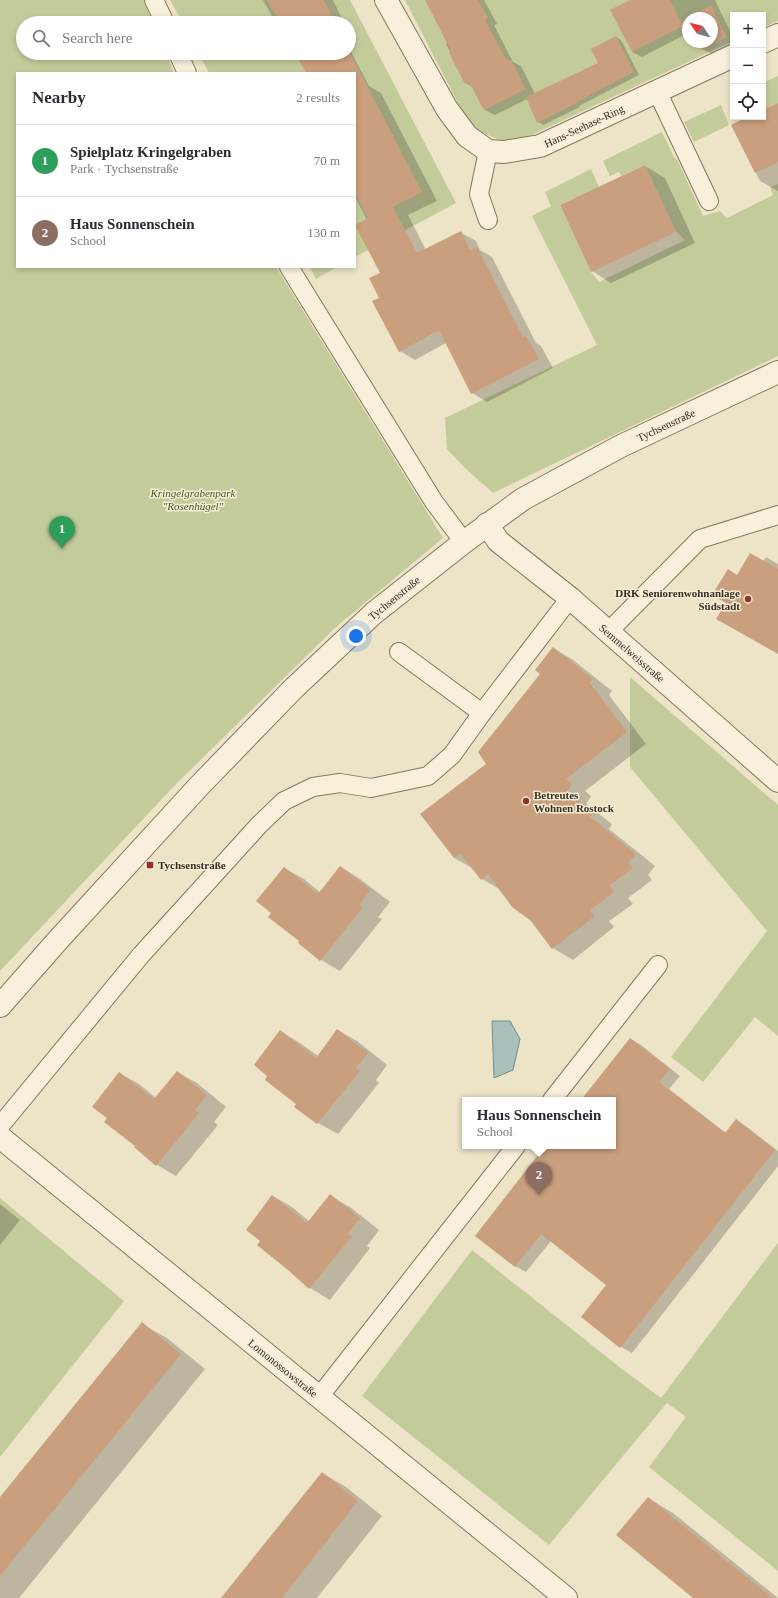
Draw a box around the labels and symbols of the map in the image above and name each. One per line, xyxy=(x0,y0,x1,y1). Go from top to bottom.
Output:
north arrow xyxy=(682,12,718,48)
street label: Hans-Seehase-Ring xyxy=(542,102,626,150)
street label: Tychsenstraße xyxy=(635,406,697,444)
park label: Kringelgrabenpark "Rosenhügel" xyxy=(150,487,237,512)
pin: 1 xyxy=(49,516,75,549)
street label: Tychsenstraße xyxy=(366,574,422,622)
place label: DRK Seniorenwohnanlage Südstadt xyxy=(615,587,740,612)
marker: DRK Seniorenwohnanlage Südstadt xyxy=(743,594,753,604)
street label: Semmelweisstraße xyxy=(597,621,667,685)
your location xyxy=(346,626,366,646)
place label: Betreutes Wohnen Rostock xyxy=(534,789,615,814)
marker: Betreutes Wohnen Rostock xyxy=(521,796,531,806)
place label: Tychsenstraße xyxy=(158,859,226,871)
marker: Tychsenstraße xyxy=(145,860,155,870)
pin: 2 xyxy=(526,1162,552,1195)
street label: Lomonossowstraße xyxy=(246,1336,320,1400)

